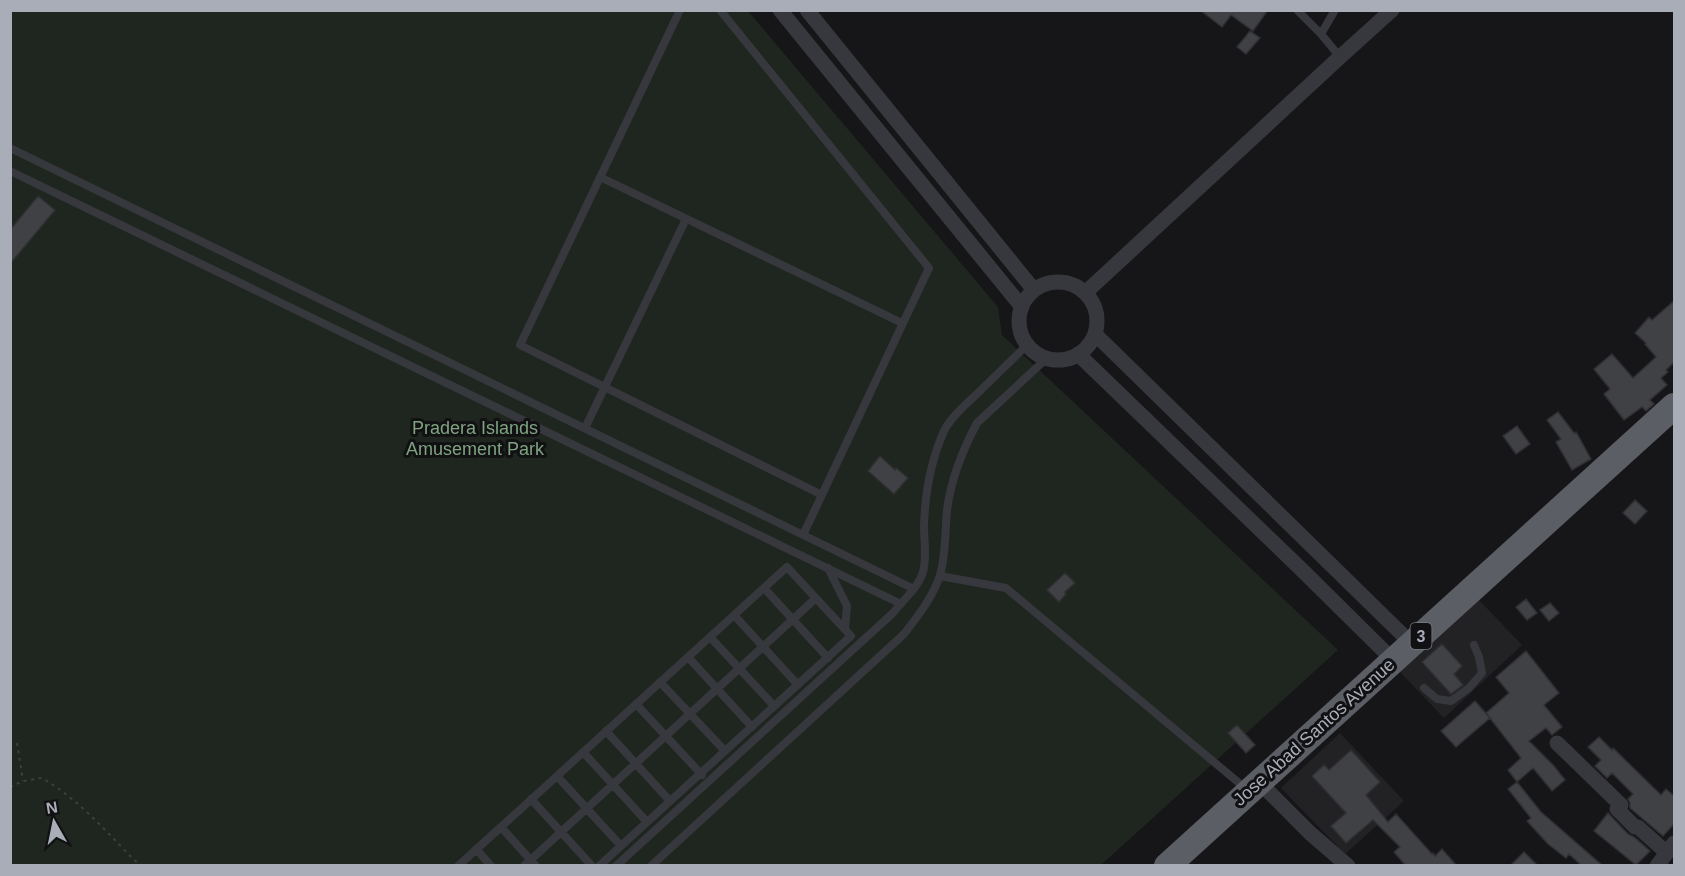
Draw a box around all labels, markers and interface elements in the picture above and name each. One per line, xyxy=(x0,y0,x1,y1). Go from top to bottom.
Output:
park label: Pradera Islands Amusement Park xyxy=(406,418,545,459)
road number: 3 xyxy=(1410,623,1432,649)
street label: Jose Abad Santos Avenue xyxy=(1229,654,1399,810)
north arrow xyxy=(24,792,84,852)
text: N xyxy=(45,798,59,817)

